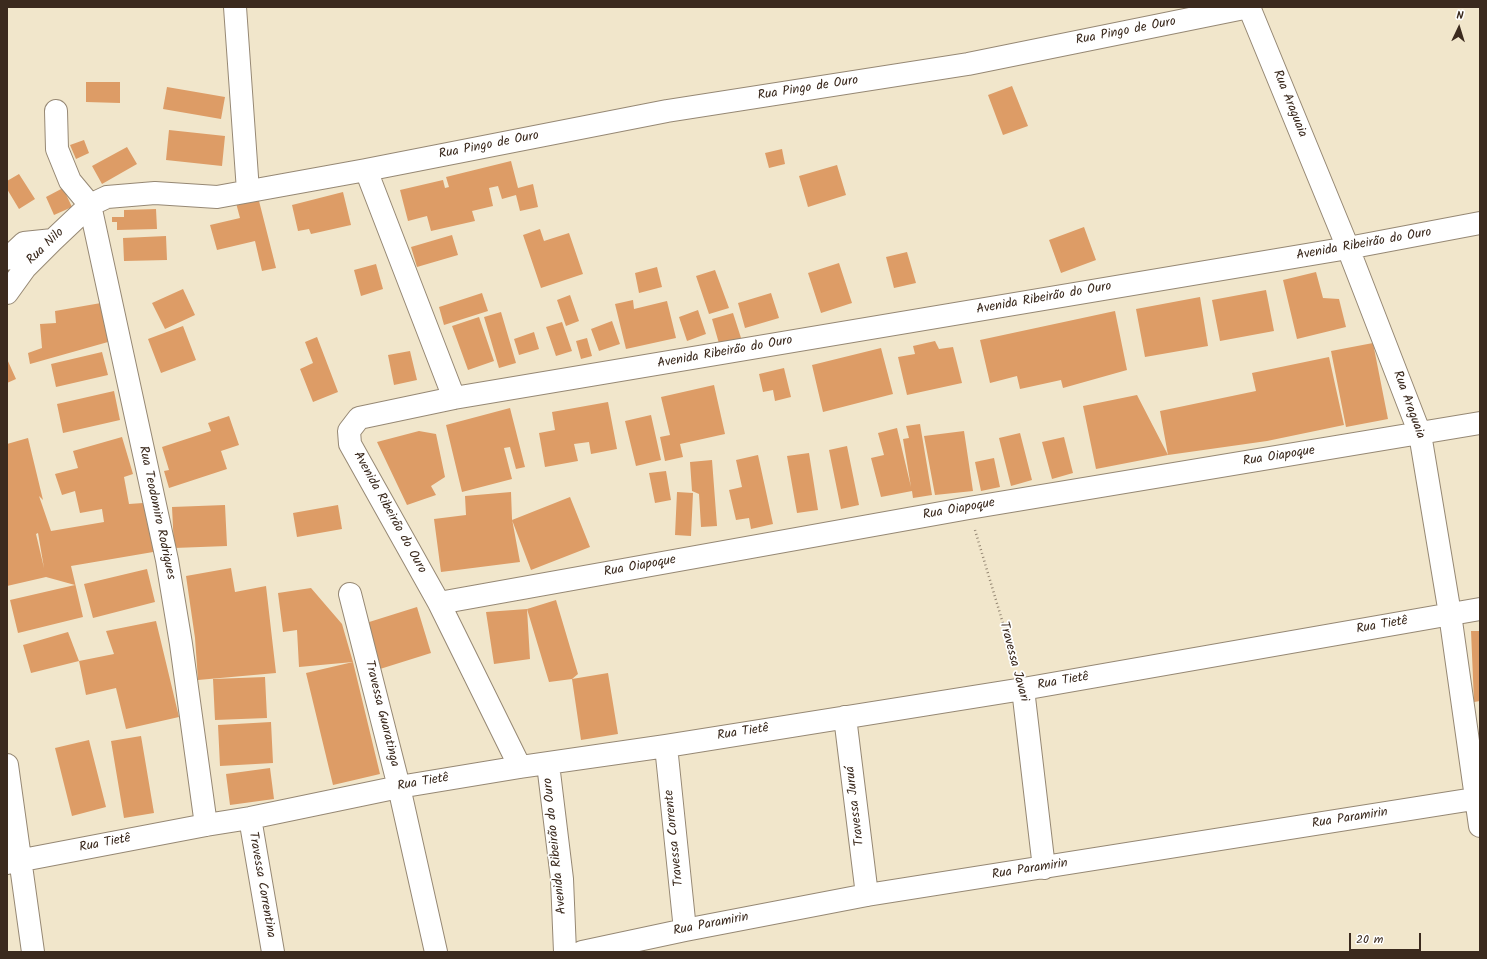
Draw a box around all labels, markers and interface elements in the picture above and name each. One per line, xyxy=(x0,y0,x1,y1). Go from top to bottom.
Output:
text: N xyxy=(1456,7,1464,25)
north arrow xyxy=(1439,8,1479,48)
street label: Rua Pingo de Ouro xyxy=(1075,15,1177,49)
street label: Rua Araguaia xyxy=(1268,68,1310,140)
street label: Rua Pingo de Ouro xyxy=(757,73,859,105)
street label: Rua Pingo de Ouro xyxy=(438,129,540,163)
street label: Rua Nilo xyxy=(24,225,68,269)
street label: Avenida Ribeirão do Ouro xyxy=(1295,225,1433,265)
street label: Avenida Ribeirão do Ouro xyxy=(975,279,1113,319)
street label: Avenida Ribeirão do Ouro xyxy=(656,333,794,373)
street label: Rua Araguaia xyxy=(1388,369,1428,441)
street label: Rua Oiapoque xyxy=(1242,444,1316,470)
street label: Rua Teodomiro Rodrigues xyxy=(134,445,178,581)
street label: Avenida Ribeirão do Ouro xyxy=(349,449,429,577)
street label: Rua Oiapoque xyxy=(922,496,996,524)
street label: Rua Oiapoque xyxy=(603,553,677,581)
street label: Rua Tietê xyxy=(1355,614,1409,638)
street label: Travessa Javari xyxy=(995,620,1031,704)
street label: Travessa Guaratinga xyxy=(360,659,402,769)
street label: Rua Tietê xyxy=(1036,670,1090,694)
street label: Rua Tietê xyxy=(716,721,770,745)
street label: Travessa Juruá xyxy=(843,765,869,847)
street label: Rua Tietê xyxy=(396,771,450,795)
street label: Avenida Ribeirão do Ouro xyxy=(541,777,571,915)
street label: Travessa Corrente xyxy=(662,789,688,887)
street label: Rua Paramirin xyxy=(1311,805,1389,833)
street label: Rua Tietê xyxy=(78,831,132,857)
street label: Travessa Correntina xyxy=(244,831,278,939)
street label: Rua Paramirin xyxy=(991,856,1069,884)
street label: Rua Paramirin xyxy=(672,910,750,940)
scale bar xyxy=(1351,925,1423,951)
text: 20 m xyxy=(1356,930,1383,949)

